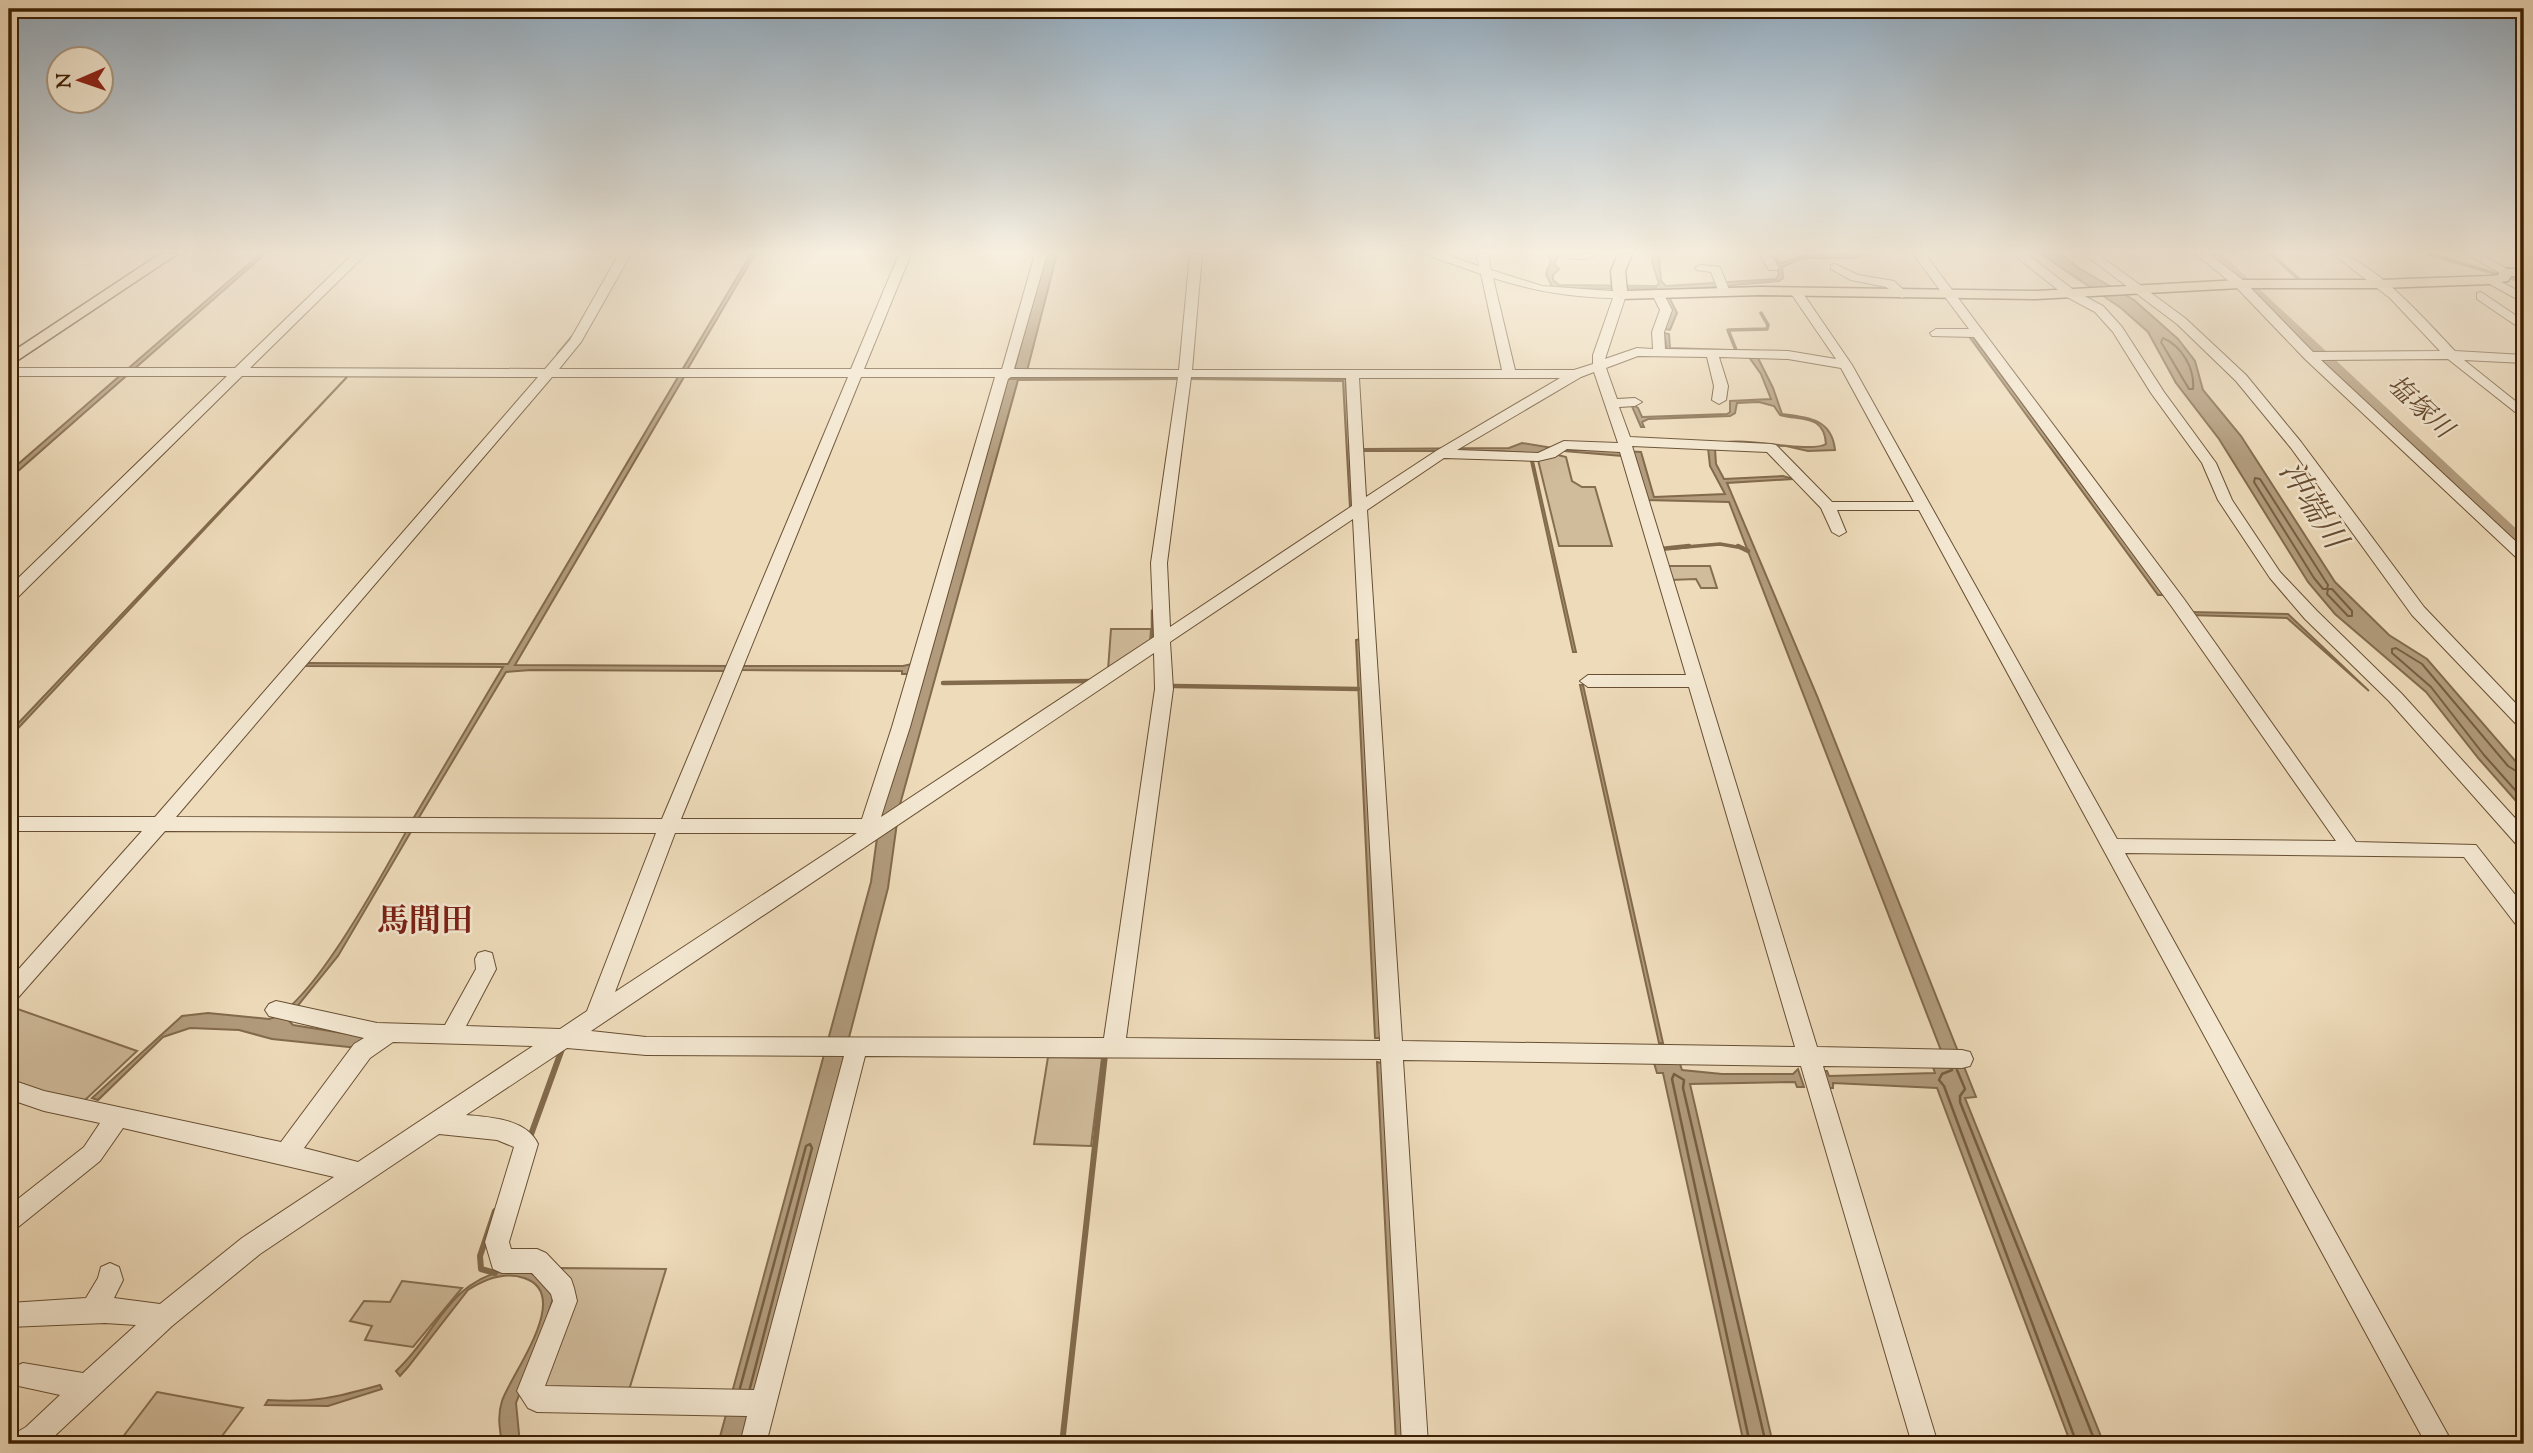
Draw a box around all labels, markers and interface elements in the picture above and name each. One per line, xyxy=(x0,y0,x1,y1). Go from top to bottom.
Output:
north arrow xyxy=(46,46,116,116)
text: N xyxy=(52,72,79,89)
water label: 塩塚川 xyxy=(2378,368,2462,450)
water label: 沖端川 xyxy=(2266,453,2358,561)
district label: 馬間田 xyxy=(377,900,473,946)

